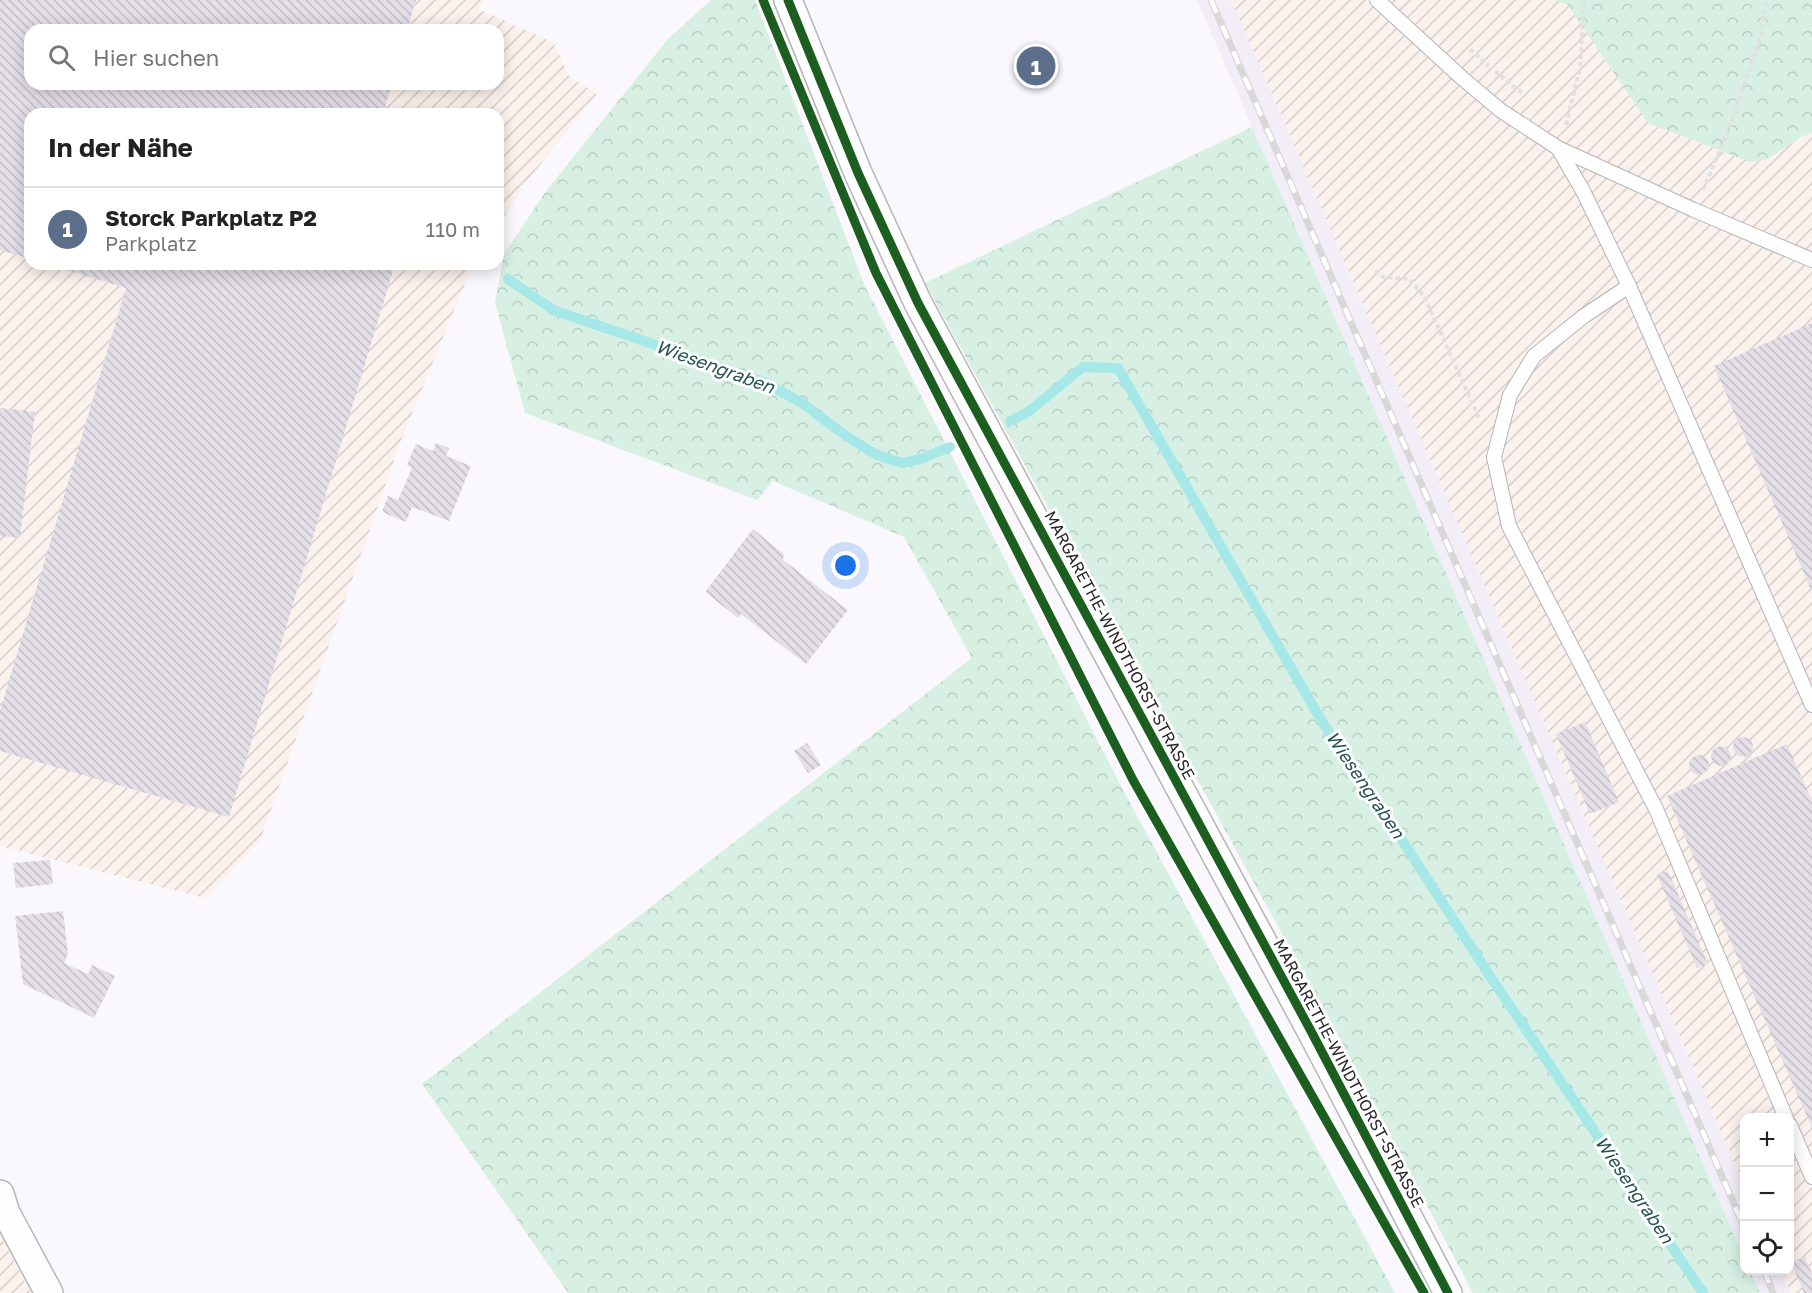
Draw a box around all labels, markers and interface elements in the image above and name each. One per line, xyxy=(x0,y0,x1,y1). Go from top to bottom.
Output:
search box xyxy=(24,24,504,90)
icon: search xyxy=(45,41,78,74)
text: Hier suchen xyxy=(93,44,219,71)
pin: 1 xyxy=(1016,44,1056,88)
text: In der Nähe xyxy=(48,132,193,163)
text: Storck Parkplatz P2 xyxy=(105,204,317,231)
text: 1 xyxy=(62,217,73,241)
text: 110 m xyxy=(426,217,480,241)
text: Parkplatz xyxy=(105,231,197,255)
water label: Wiesengraben xyxy=(653,334,778,398)
street label: MARGARETHE-WINDTHORST-STRASSE xyxy=(1040,507,1200,783)
your location xyxy=(831,551,860,580)
water label: Wiesengraben xyxy=(1322,727,1410,843)
street label: MARGARETHE-WINDTHORST-STRASSE xyxy=(1269,935,1429,1211)
map controls xyxy=(1740,1113,1794,1275)
button: + xyxy=(1740,1113,1794,1167)
water label: Wiesengraben xyxy=(1591,1132,1679,1248)
button: − xyxy=(1740,1167,1794,1221)
button: locate xyxy=(1740,1221,1794,1275)

